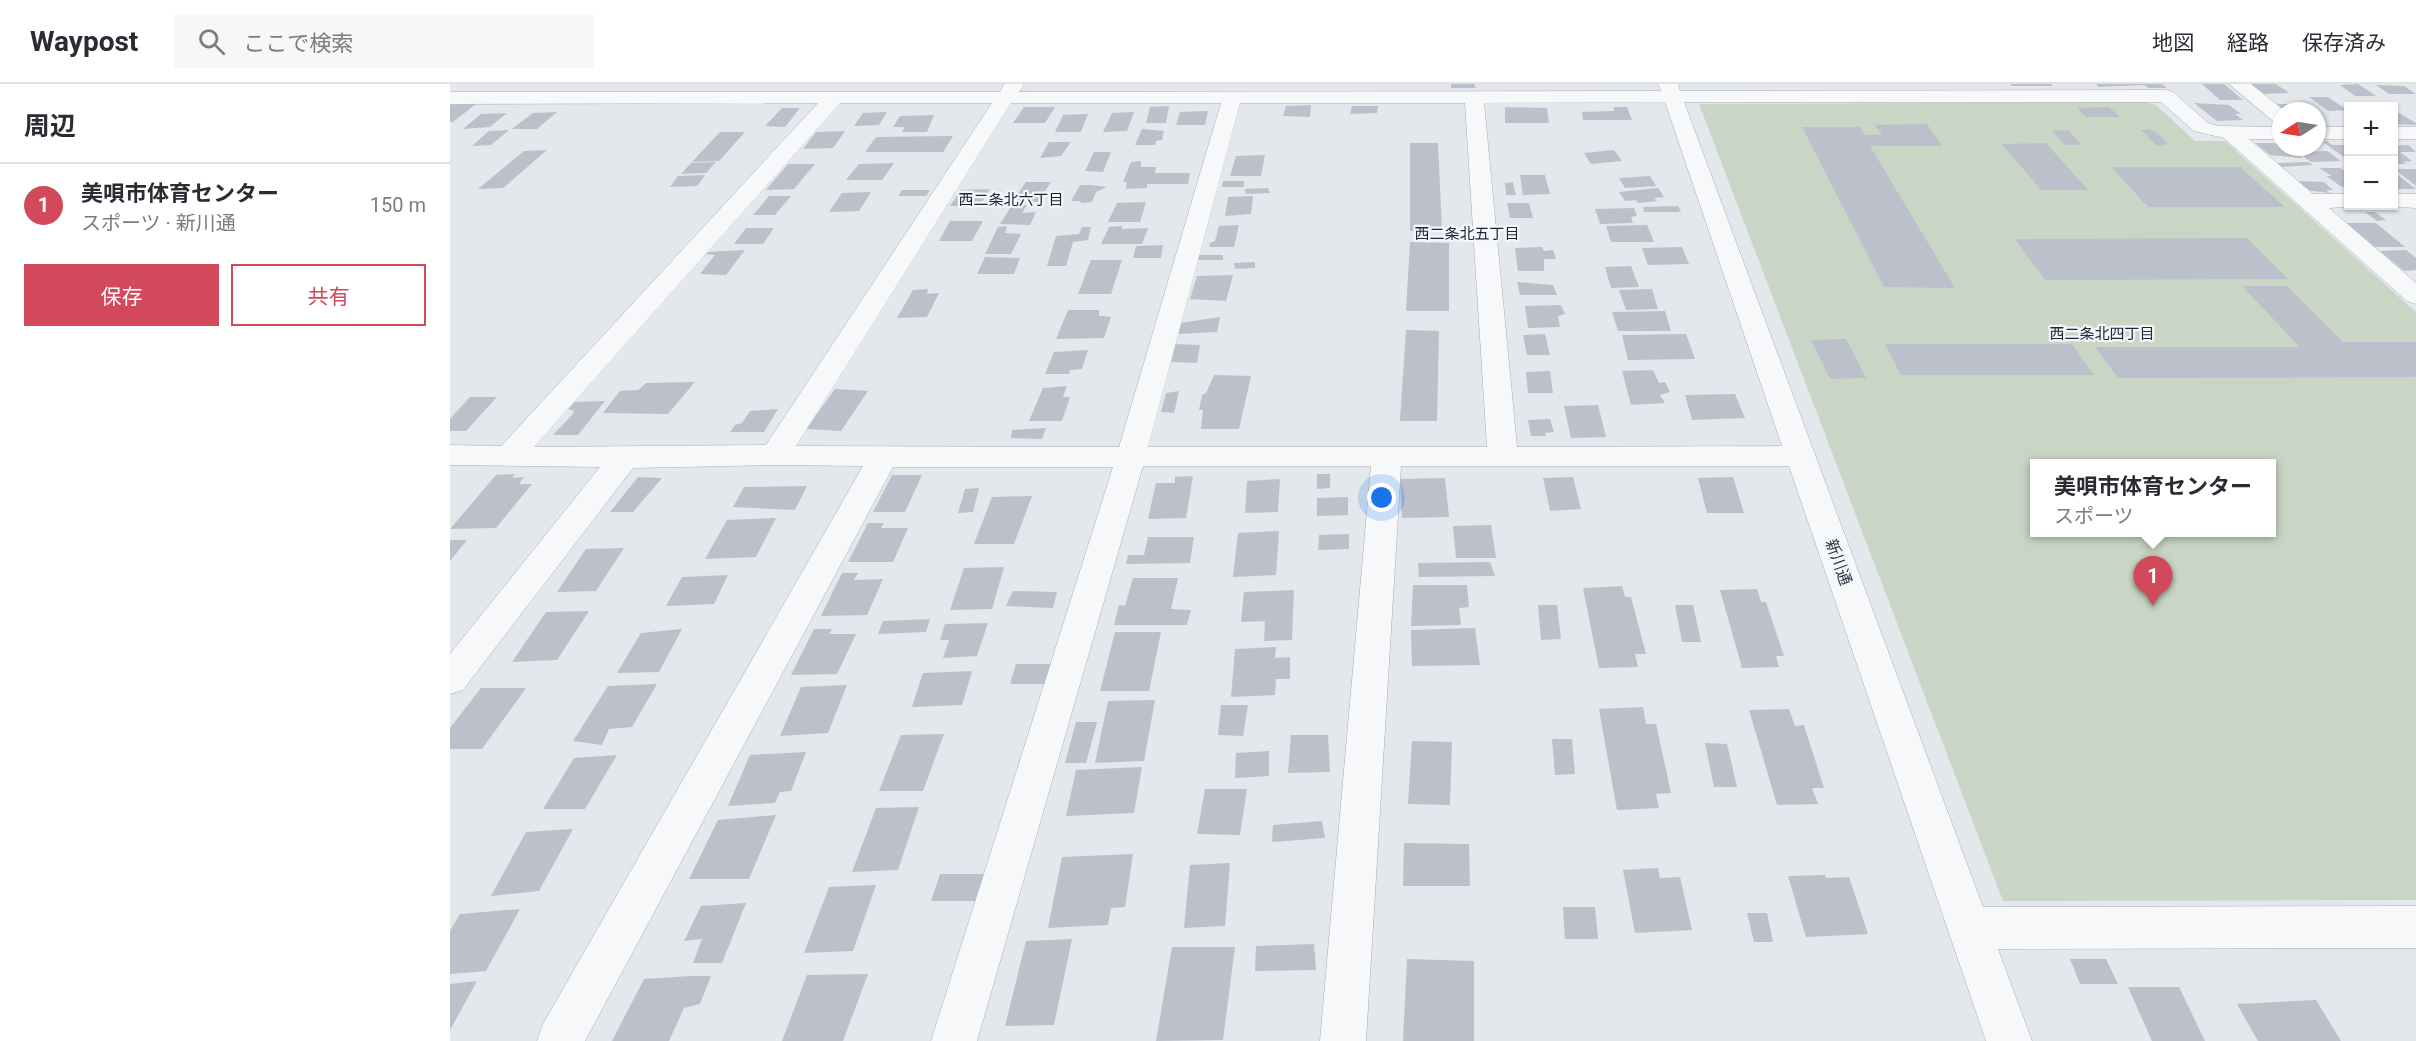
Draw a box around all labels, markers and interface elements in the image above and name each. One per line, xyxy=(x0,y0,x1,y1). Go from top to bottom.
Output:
search box xyxy=(174,14,594,68)
text: Waypost xyxy=(30,25,138,58)
icon: search xyxy=(195,25,228,58)
text: ここで検索 xyxy=(243,31,353,56)
text: 地図 xyxy=(2152,31,2194,55)
text: 経路 xyxy=(2227,31,2269,55)
text: 保存済み xyxy=(2302,31,2386,55)
north arrow xyxy=(2272,102,2326,156)
map controls xyxy=(2344,102,2398,210)
button: + xyxy=(2344,102,2398,156)
text: 周辺 xyxy=(24,111,76,141)
button: − xyxy=(2344,156,2398,210)
text: 美唄市体育センター xyxy=(81,181,279,206)
district label: 西二条北六丁目 xyxy=(958,191,1064,209)
text: 1 xyxy=(38,193,49,217)
text: 150 m xyxy=(370,193,426,217)
text: スポーツ · 新川通 xyxy=(81,211,236,235)
district label: 西二条北五丁目 xyxy=(1414,225,1520,243)
button: 保存 xyxy=(24,264,219,326)
button: 共有 xyxy=(231,264,426,326)
district label: 西二条北四丁目 xyxy=(2049,325,2155,343)
popup xyxy=(2030,459,2276,537)
text: 美唄市体育センター xyxy=(2054,474,2252,499)
your location xyxy=(1367,483,1396,512)
text: スポーツ xyxy=(2054,504,2134,528)
street label: 新川通 xyxy=(1821,536,1856,588)
pin: 1 xyxy=(2134,556,2172,606)

